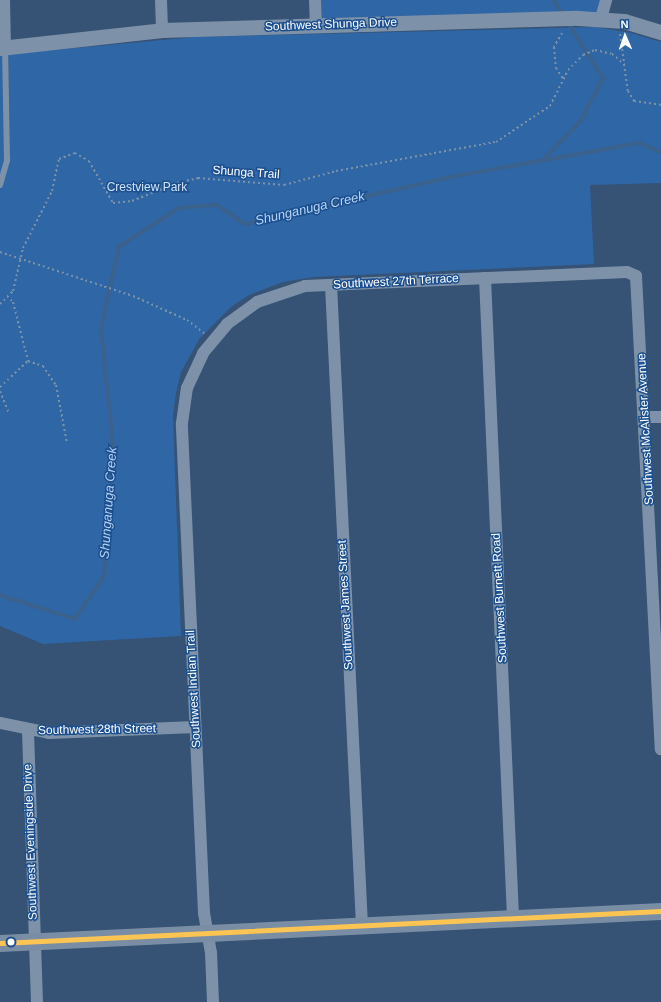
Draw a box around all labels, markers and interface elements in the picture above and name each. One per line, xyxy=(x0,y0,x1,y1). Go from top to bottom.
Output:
street label: Southwest Shunga Drive xyxy=(265,15,397,35)
north arrow xyxy=(605,16,645,56)
text: N xyxy=(620,18,629,30)
street label: Shunga Trail xyxy=(212,163,280,183)
park label: Crestview Park xyxy=(107,181,187,195)
water label: Shunganuga Creek xyxy=(254,189,366,229)
street label: Southwest 27th Terrace xyxy=(333,272,459,292)
street label: Southwest McAlister Avenue xyxy=(635,352,657,506)
water label: Shunganuga Creek xyxy=(97,447,121,559)
street label: Southwest Burnett Road xyxy=(489,533,511,663)
street label: Southwest James Street xyxy=(335,540,357,670)
street label: Southwest Indian Trail xyxy=(184,630,204,748)
street label: Southwest 28th Street xyxy=(38,722,156,738)
street label: Southwest Eveningside Drive xyxy=(21,764,41,920)
unlabelled marker xyxy=(6,937,16,947)

